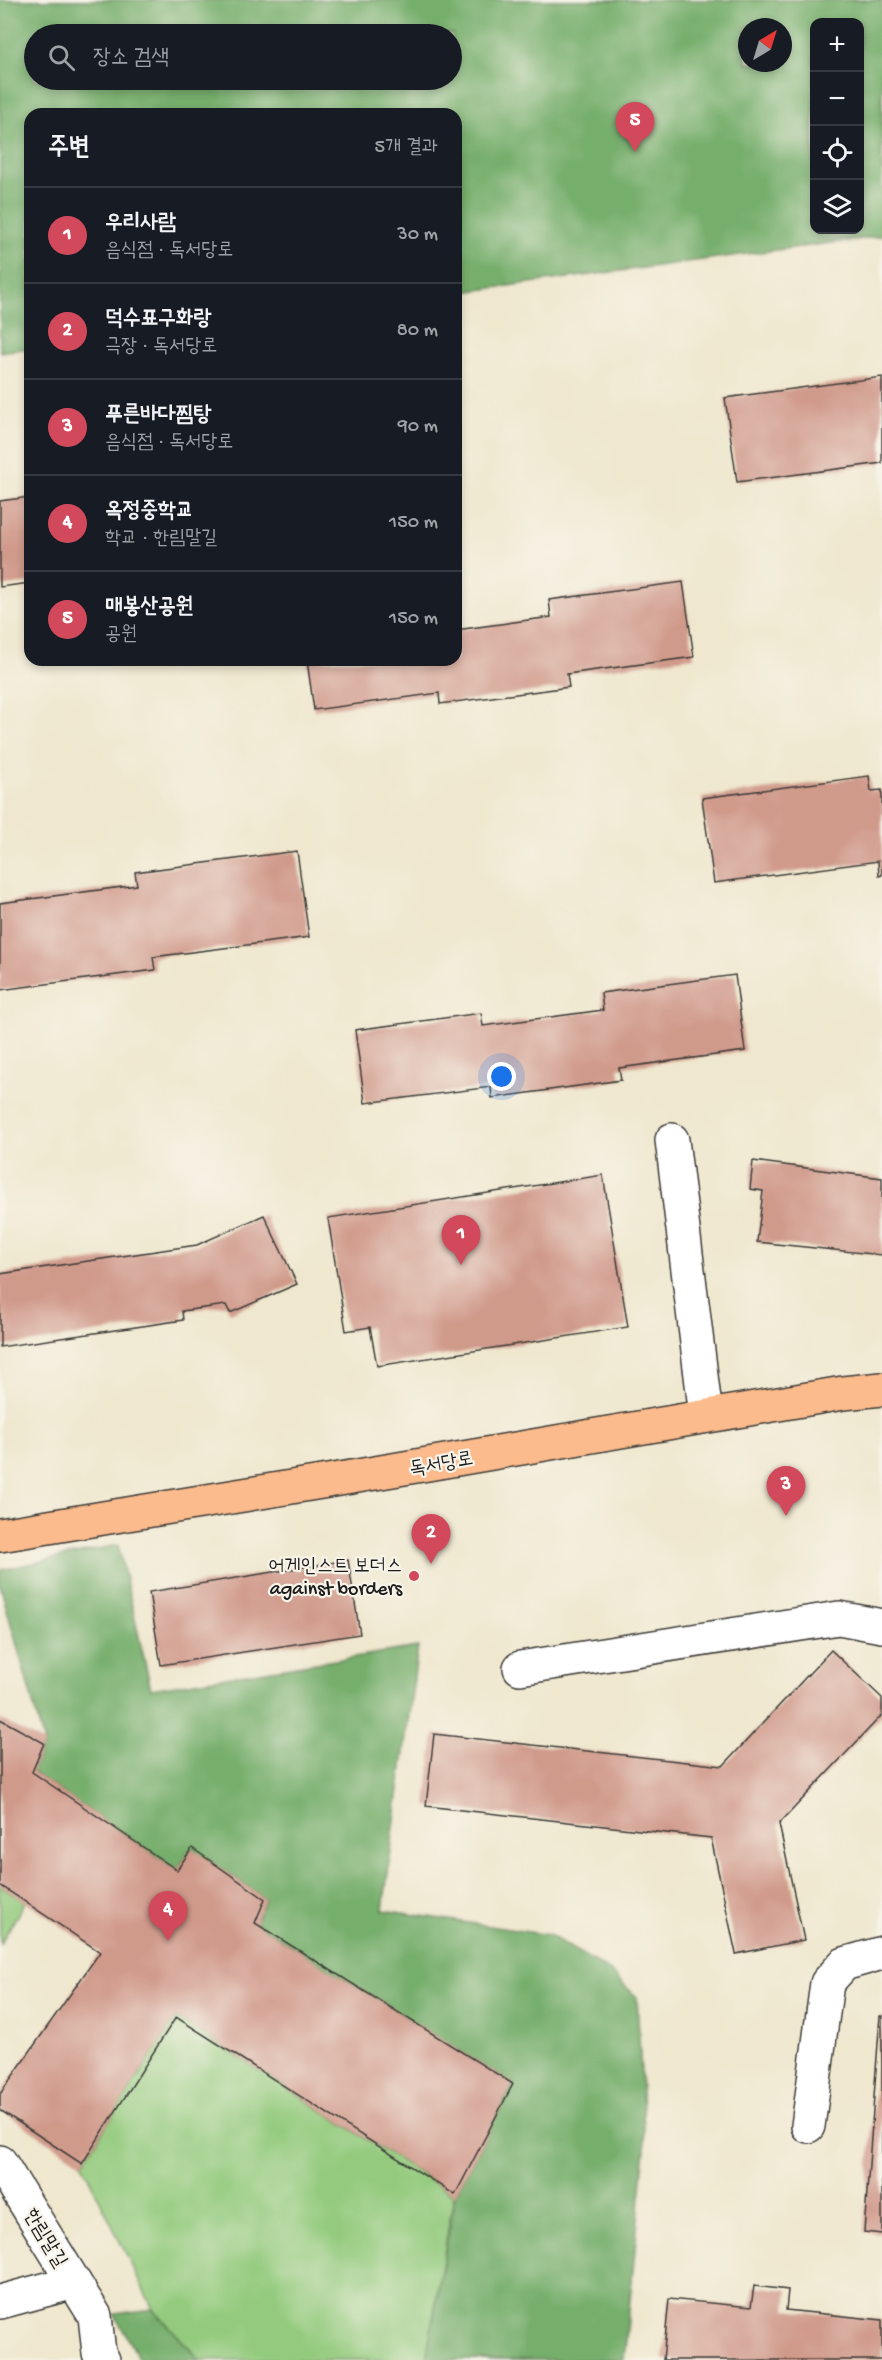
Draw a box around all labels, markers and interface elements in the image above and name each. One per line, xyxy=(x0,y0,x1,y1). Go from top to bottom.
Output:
north arrow xyxy=(738,18,792,72)
map controls xyxy=(810,18,864,234)
button: + xyxy=(810,18,864,72)
search box xyxy=(24,24,462,90)
icon: search xyxy=(45,41,78,74)
text: 장소 검색 xyxy=(93,46,169,72)
button: − xyxy=(810,72,864,126)
pin: 5 xyxy=(616,102,654,152)
button: locate xyxy=(810,126,864,180)
text: 주변 xyxy=(48,134,90,165)
text: 5개 결과 xyxy=(374,137,438,160)
button: layers xyxy=(810,180,864,234)
text: 우리사람 xyxy=(105,211,176,237)
text: 1 xyxy=(63,224,72,247)
text: 30 m xyxy=(397,224,438,247)
text: 음식점 · 독서당로 xyxy=(105,240,233,263)
text: 덕수표구화랑 xyxy=(105,307,211,333)
text: 2 xyxy=(63,320,72,343)
text: 80 m xyxy=(397,320,438,343)
text: 극장 · 독서당로 xyxy=(105,336,217,359)
text: 푸른바다찜탕 xyxy=(105,403,211,429)
text: 3 xyxy=(62,416,73,439)
text: 90 m xyxy=(398,416,438,439)
text: 음식점 · 독서당로 xyxy=(105,432,233,455)
text: 옥정중학교 xyxy=(105,499,194,525)
text: 4 xyxy=(63,512,72,535)
text: 150 m xyxy=(389,512,438,535)
text: 학교 · 한림말길 xyxy=(105,528,217,551)
text: 매봉산공원 xyxy=(105,595,194,621)
text: 5 xyxy=(62,608,73,631)
text: 150 m xyxy=(389,608,438,631)
text: 공원 xyxy=(105,624,137,647)
your location xyxy=(487,1062,516,1091)
pin: 1 xyxy=(442,1216,480,1265)
street label: 독서당로 xyxy=(408,1449,475,1482)
pin: 3 xyxy=(766,1466,806,1516)
pin: 2 xyxy=(412,1514,450,1564)
place label: 어게인스트 보더스 against borders xyxy=(269,1556,403,1602)
marker: 어게인스트 보더스 against borders xyxy=(407,1569,421,1583)
pin: 4 xyxy=(148,1892,188,1941)
street label: 한림말길 xyxy=(18,2205,70,2272)

